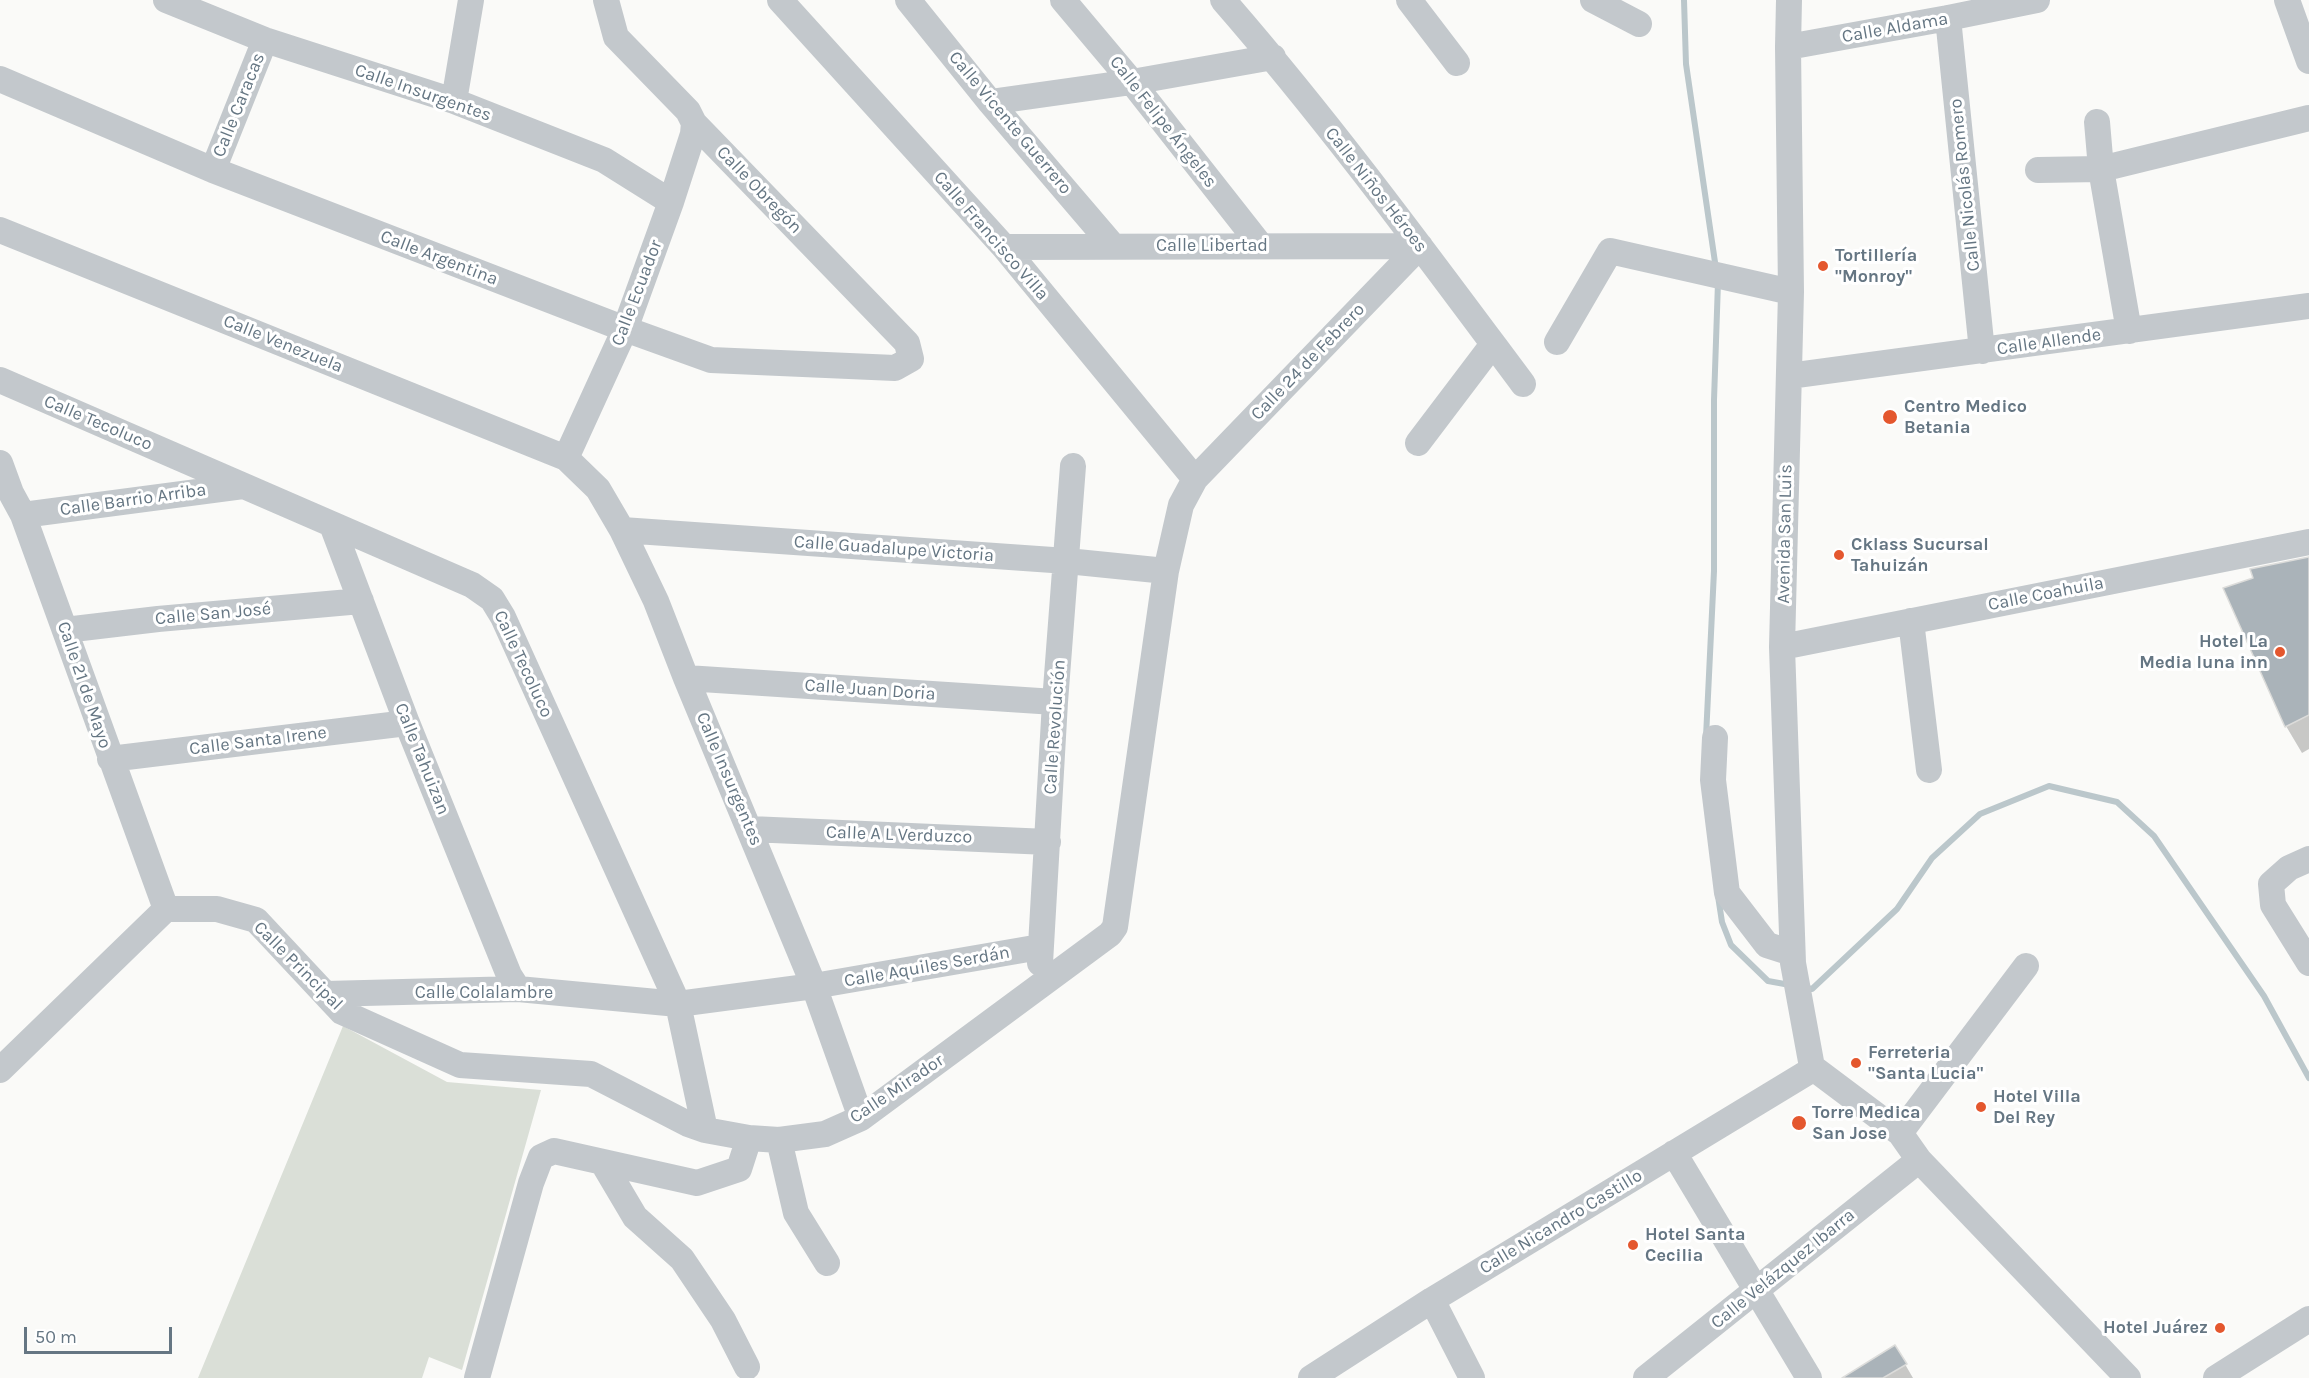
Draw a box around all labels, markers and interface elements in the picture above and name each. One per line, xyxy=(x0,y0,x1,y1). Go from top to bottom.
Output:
street label: Calle Aldama xyxy=(1840,8,1950,48)
street label: Calle Vicente Guerrero xyxy=(944,47,1076,199)
street label: Calle Caracas xyxy=(208,50,270,160)
street label: Calle Felipe Ángeles xyxy=(1105,52,1221,192)
street label: Calle Insurgentes xyxy=(352,60,494,126)
street label: Calle Nicolás Romero xyxy=(1945,98,1985,272)
street label: Calle Niños Héroes xyxy=(1320,123,1432,257)
street label: Calle Obregón xyxy=(712,142,806,238)
street label: Calle Francisco Villa xyxy=(929,167,1053,305)
street label: Calle Argentina xyxy=(377,226,501,290)
street label: Calle Libertad xyxy=(1156,235,1268,257)
street label: Calle Ecuador xyxy=(607,237,667,349)
place label: Tortillería "Monroy" xyxy=(1835,245,1917,288)
marker: Tortillería "Monroy" xyxy=(1816,259,1830,273)
street label: Calle 24 de Febrero xyxy=(1247,299,1369,425)
street label: Calle Venezuela xyxy=(220,310,346,378)
street label: Calle Allende xyxy=(1996,324,2102,360)
street label: Calle Tecoluco xyxy=(41,390,155,456)
place label: Centro Medico Betania xyxy=(1904,396,2027,438)
marker: Centro Medico Betania xyxy=(1881,408,1899,426)
street label: Avenida San Luis xyxy=(1773,464,1797,604)
street label: Calle Barrio Arriba xyxy=(59,479,207,521)
street label: Calle Guadalupe Victoria xyxy=(793,531,995,567)
place label: Cklass Sucursal Tahuizán xyxy=(1851,534,1989,576)
marker: Cklass Sucursal Tahuizán xyxy=(1832,548,1846,562)
street label: Calle Coahuila xyxy=(1986,572,2106,616)
street label: Calle San José xyxy=(154,598,272,630)
street label: Calle Tecoluco xyxy=(489,607,557,721)
street label: Calle 21 de Mayo xyxy=(52,619,116,751)
place label: Hotel La Media luna inn xyxy=(2139,631,2268,674)
marker: Hotel La Media luna inn xyxy=(2273,645,2287,659)
street label: Calle Revolución xyxy=(1040,659,1070,795)
street label: Calle Juan Doria xyxy=(804,675,936,705)
street label: Calle Tahuizan xyxy=(390,700,454,818)
street label: Calle Insurgentes xyxy=(691,709,767,849)
street label: Calle Santa Irene xyxy=(188,722,328,760)
street label: Calle A L Verduzco xyxy=(825,822,973,848)
street label: Calle Principal xyxy=(249,917,347,1015)
street label: Calle Aquiles Serdán xyxy=(843,942,1011,992)
street label: Calle Colalambre xyxy=(415,982,553,1004)
place label: Ferreteria "Santa Lucia" xyxy=(1868,1042,1983,1084)
street label: Calle Mirador xyxy=(846,1050,948,1128)
marker: Ferreteria "Santa Lucia" xyxy=(1849,1056,1863,1070)
place label: Hotel Villa Del Rey xyxy=(1993,1086,2081,1128)
marker: Hotel Villa Del Rey xyxy=(1974,1100,1988,1114)
place label: Torre Medica San Jose xyxy=(1812,1102,1921,1144)
marker: Torre Medica San Jose xyxy=(1790,1114,1808,1132)
street label: Calle Nicandro Castillo xyxy=(1476,1165,1646,1279)
street label: Calle Velázquez Ibarra xyxy=(1707,1204,1859,1334)
place label: Hotel Santa Cecilia xyxy=(1645,1224,1745,1266)
marker: Hotel Santa Cecilia xyxy=(1626,1238,1640,1252)
scale bar xyxy=(27,1315,176,1353)
place label: Hotel Juárez xyxy=(2103,1317,2208,1339)
marker: Hotel Juárez xyxy=(2213,1321,2227,1335)
text: 50 m xyxy=(35,1326,77,1348)

